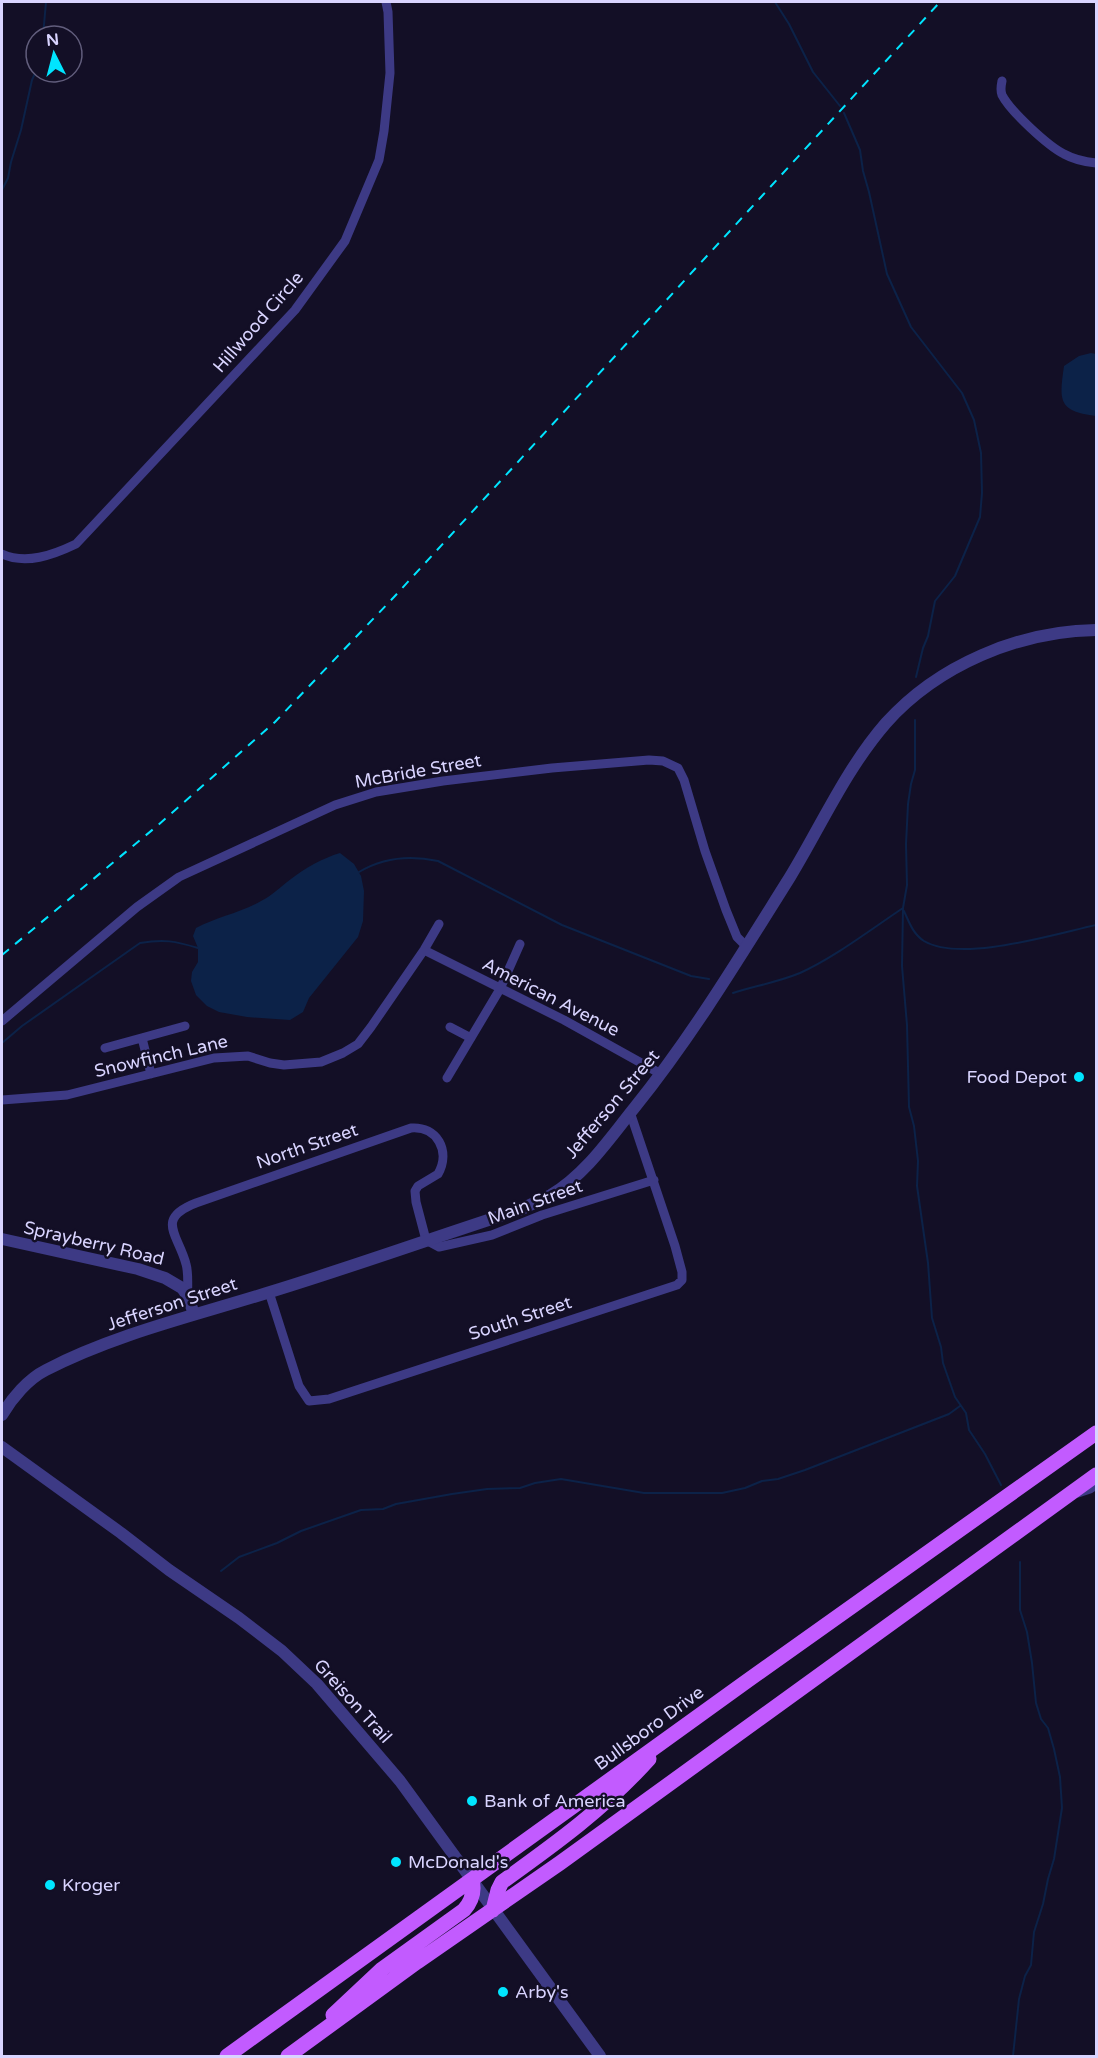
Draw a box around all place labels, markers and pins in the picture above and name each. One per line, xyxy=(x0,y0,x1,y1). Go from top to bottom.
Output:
place label: Food Depot xyxy=(966,1066,1067,1088)
marker: Food Depot xyxy=(1072,1070,1086,1084)
place label: Bank of America xyxy=(484,1790,626,1812)
marker: Bank of America xyxy=(465,1794,479,1808)
place label: McDonald's xyxy=(408,1851,508,1873)
marker: McDonald's xyxy=(389,1855,403,1869)
place label: Kroger xyxy=(62,1874,120,1896)
marker: Kroger xyxy=(43,1878,57,1892)
place label: Arby's xyxy=(515,1981,569,2003)
marker: Arby's xyxy=(496,1985,510,1999)

